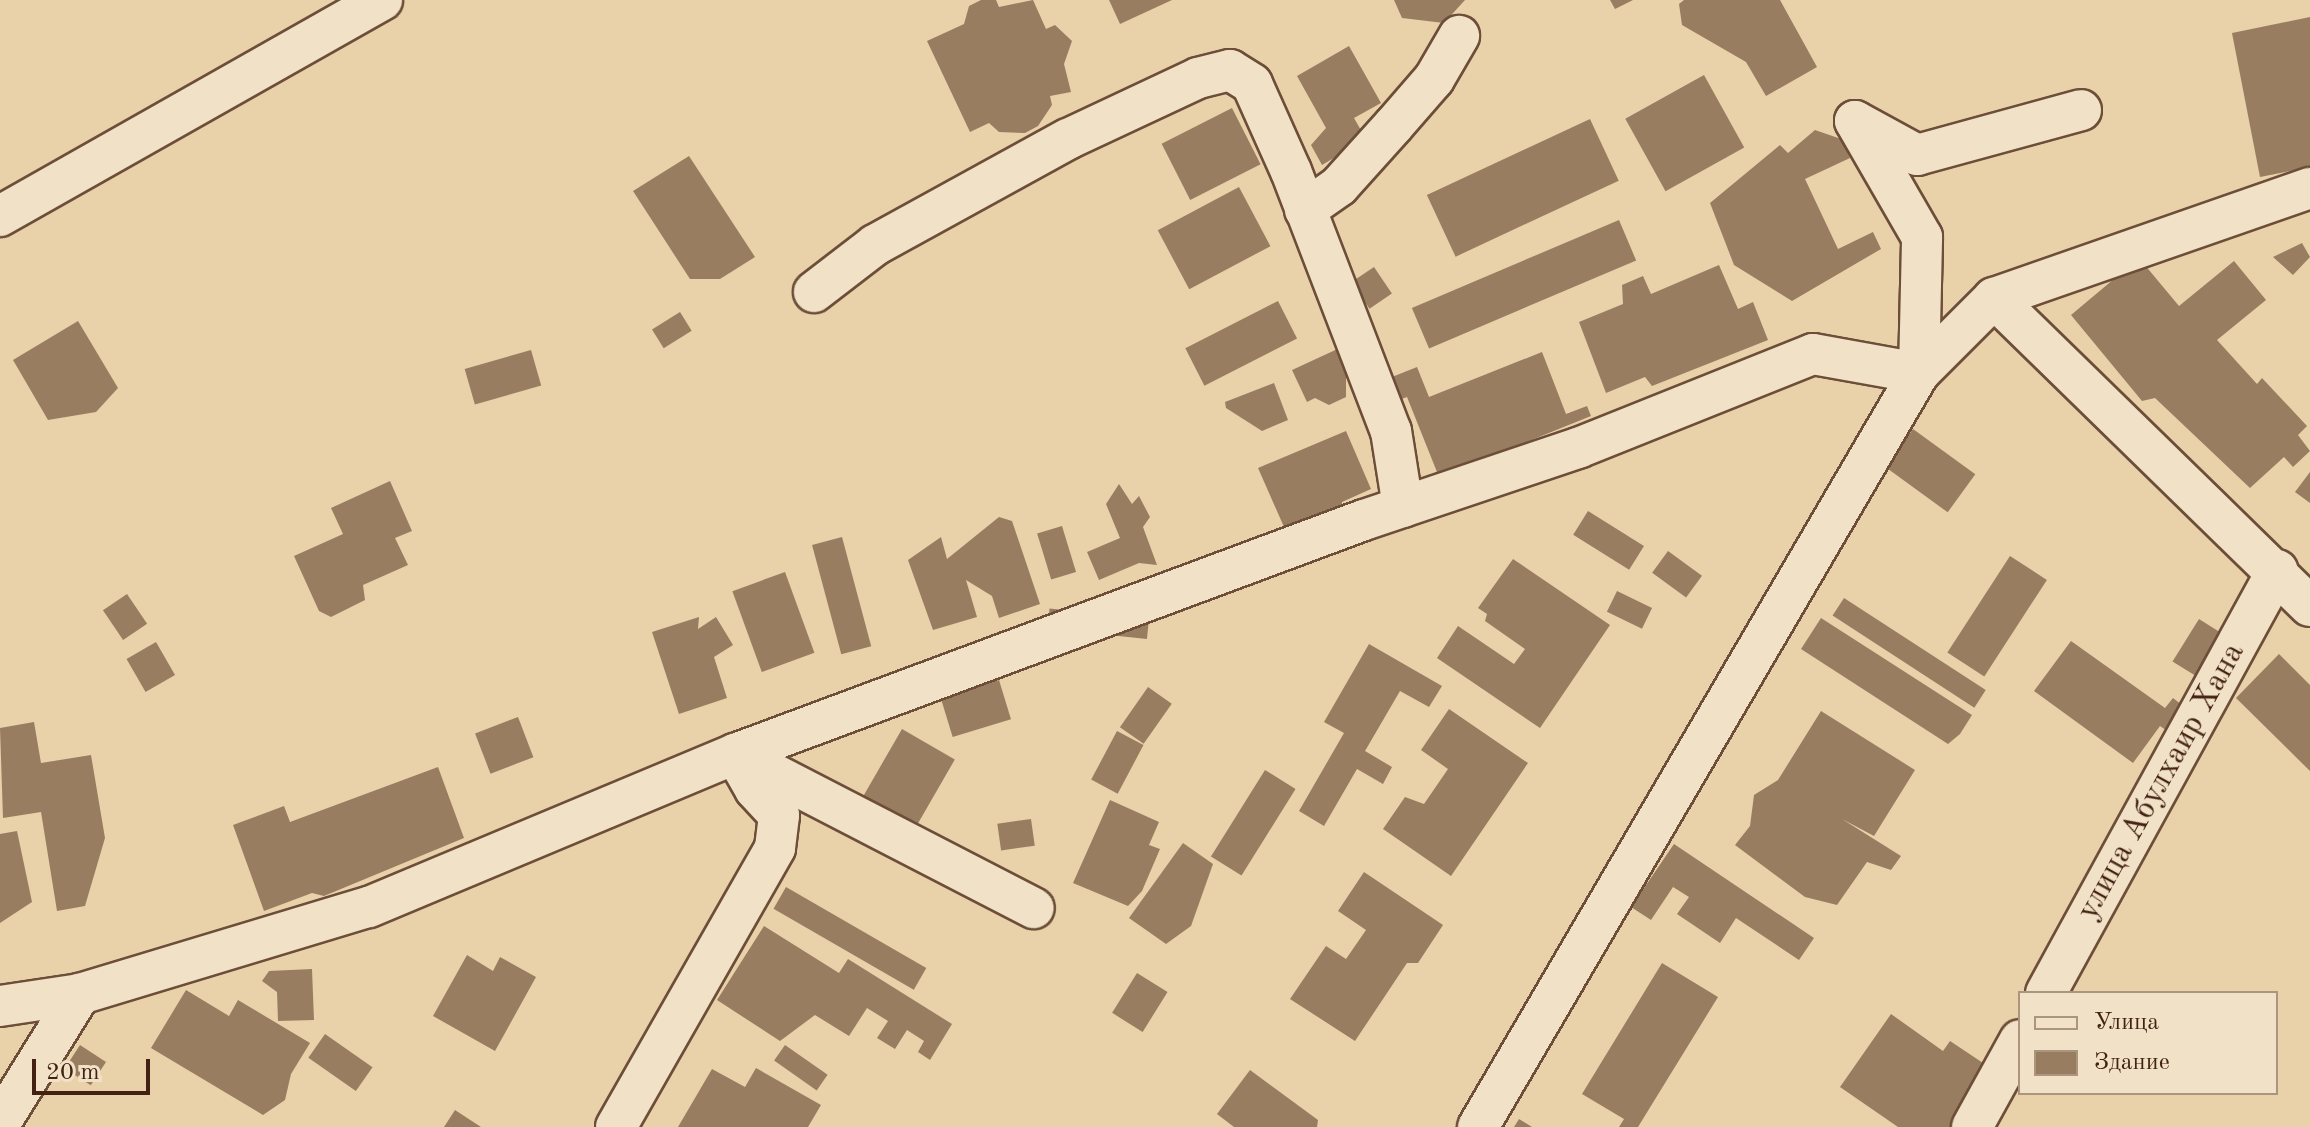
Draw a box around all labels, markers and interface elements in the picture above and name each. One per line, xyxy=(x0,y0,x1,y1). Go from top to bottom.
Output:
street label: улица Абулхаир Хана xyxy=(2070,637,2254,927)
legend xyxy=(2018,991,2278,1095)
text: Улица xyxy=(2094,1011,2159,1035)
scale bar xyxy=(36,1043,154,1093)
text: Здание xyxy=(2094,1051,2170,1075)
text: 20 m xyxy=(46,1061,100,1085)

